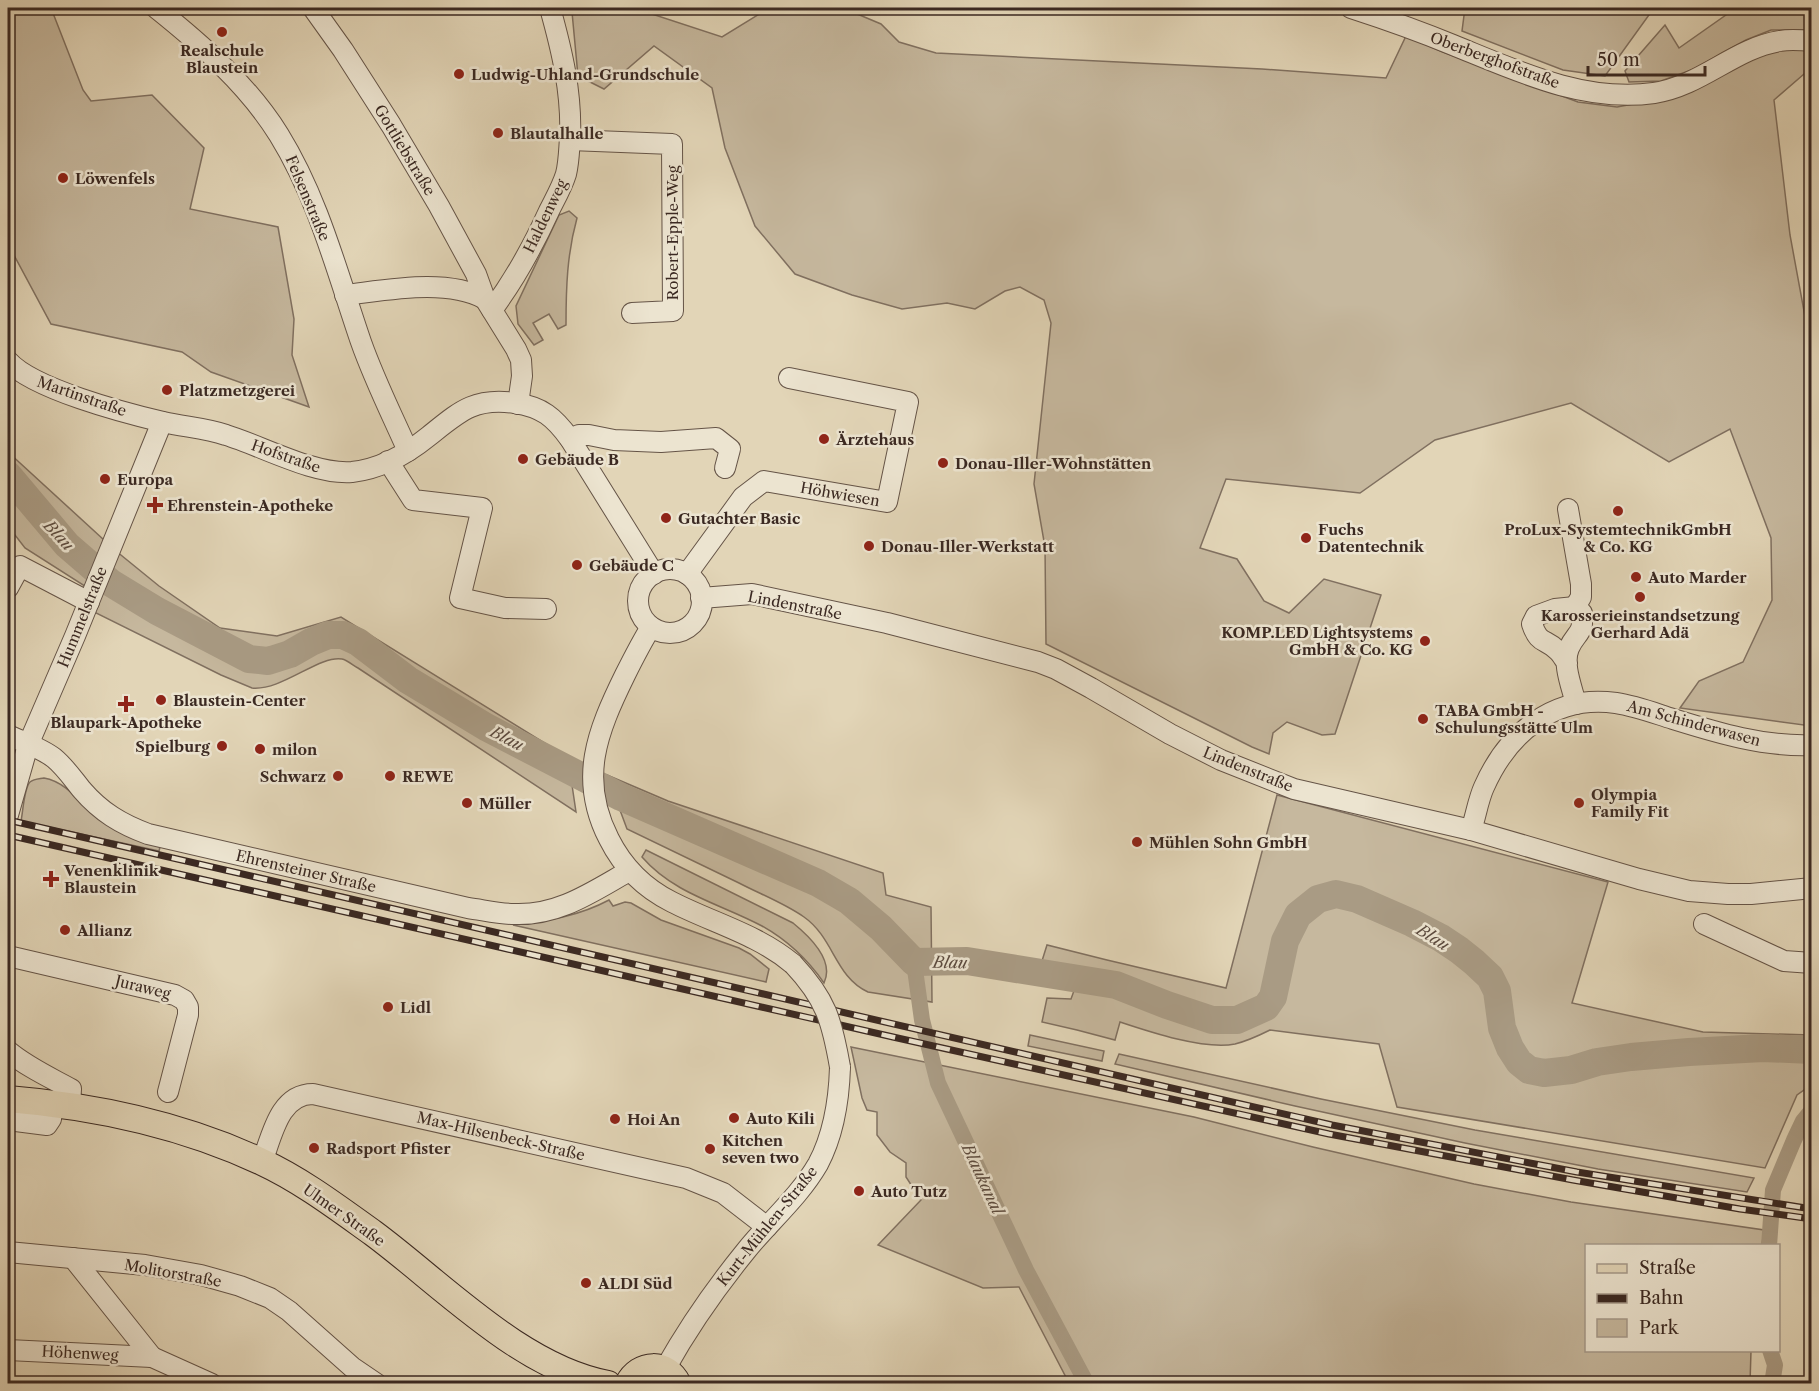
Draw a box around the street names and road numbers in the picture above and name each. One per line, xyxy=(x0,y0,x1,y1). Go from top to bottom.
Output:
street label: Oberberghofstraße xyxy=(1428,28,1562,92)
street label: Gottliebstraße xyxy=(370,101,440,199)
street label: Felsenstraße xyxy=(281,152,335,244)
street label: Robert-Epple-Weg xyxy=(663,165,682,301)
street label: Haldenweg xyxy=(519,176,571,256)
street label: Martinstraße xyxy=(35,372,129,420)
street label: Hofstraße xyxy=(249,435,323,477)
street label: Höhwiesen xyxy=(799,478,882,510)
street label: Hummelstraße xyxy=(53,564,111,670)
street label: Lindenstraße xyxy=(746,587,844,623)
street label: Am Schinderwasen xyxy=(1624,696,1763,750)
street label: Lindenstraße xyxy=(1200,742,1296,796)
street label: Ehrensteiner Straße xyxy=(234,846,378,896)
street label: Juraweg xyxy=(111,970,173,1003)
street label: Max-Hilsenbeck-Straße xyxy=(415,1107,587,1165)
street label: Kurt-Mühlen-Straße xyxy=(713,1162,821,1290)
street label: Ulmer Straße xyxy=(299,1180,389,1250)
street label: Molitorstraße xyxy=(123,1255,223,1291)
street label: Höhenweg xyxy=(41,1342,119,1365)

